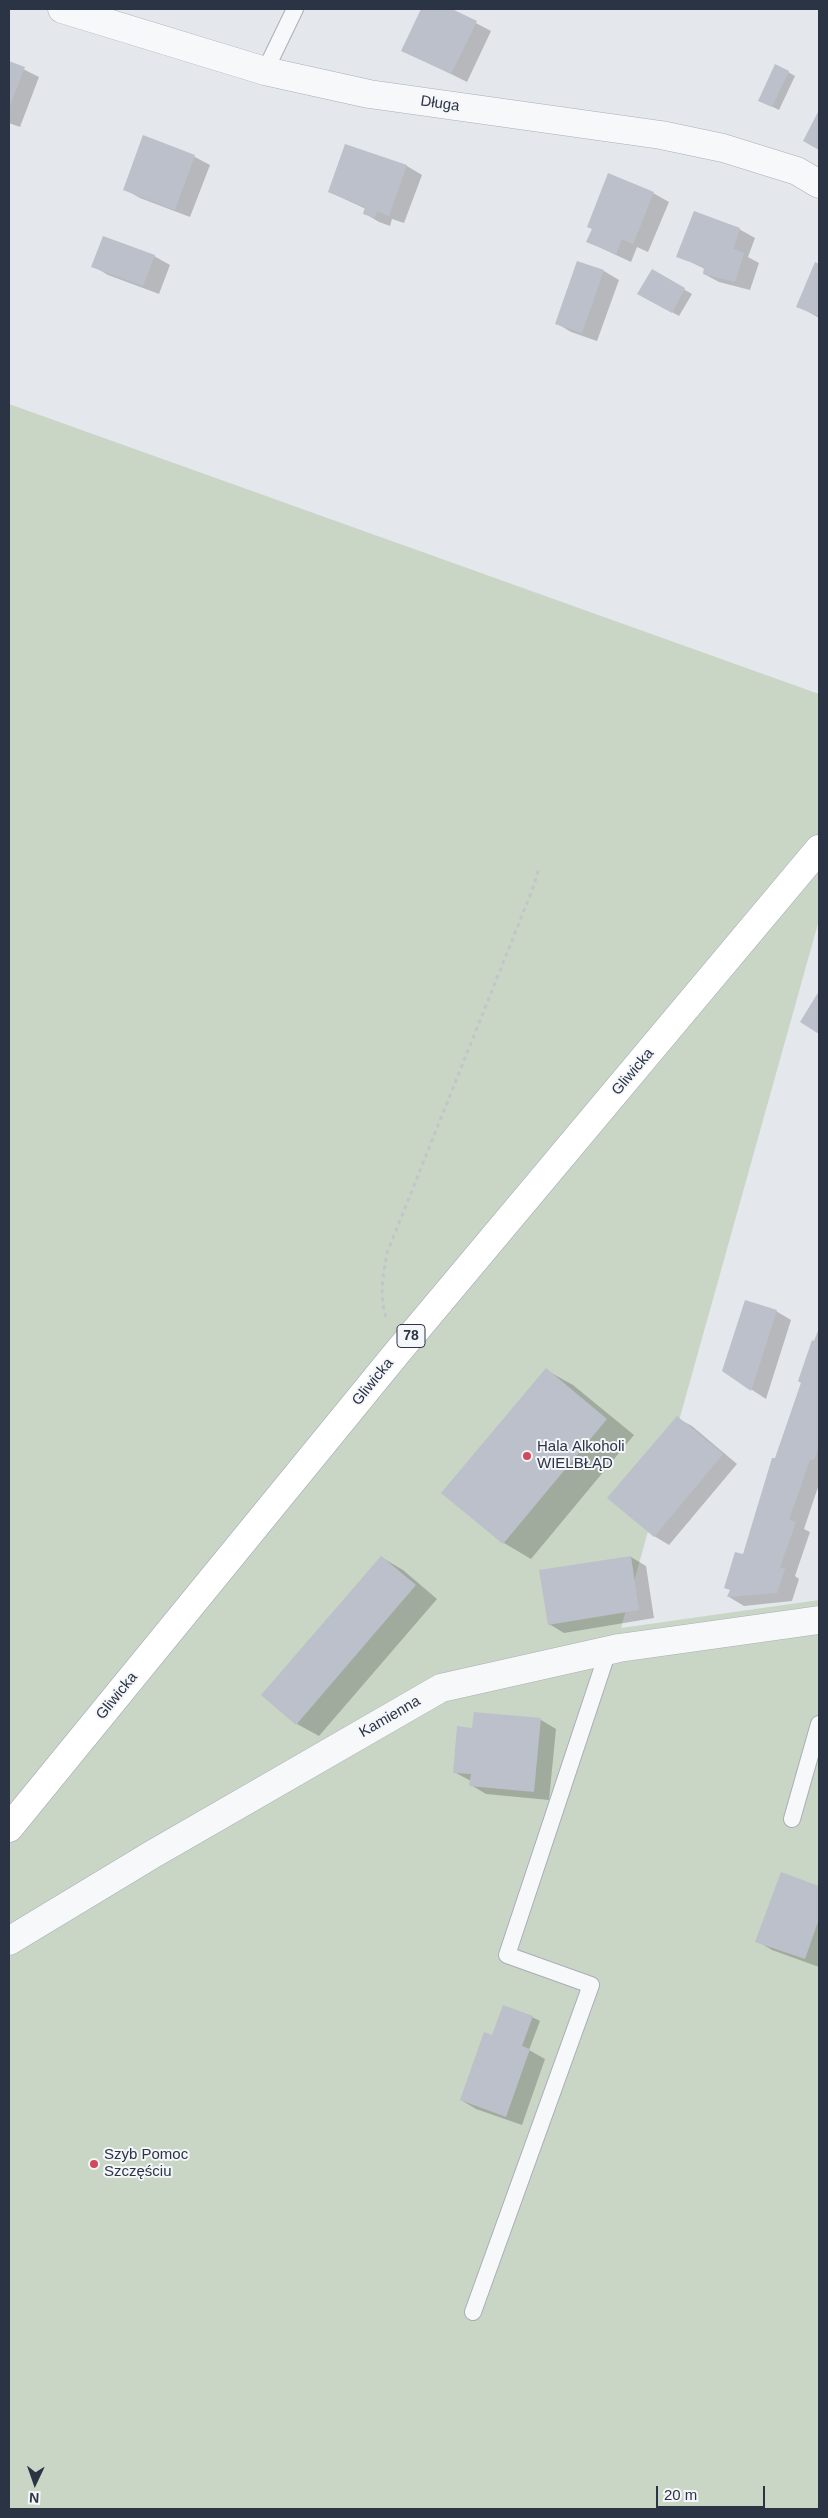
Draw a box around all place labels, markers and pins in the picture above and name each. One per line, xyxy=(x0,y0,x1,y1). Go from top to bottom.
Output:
place label: Hala Alkoholi WIELBŁĄD xyxy=(537,1438,625,1473)
marker: Hala Alkoholi WIELBŁĄD xyxy=(521,1450,533,1462)
place label: Szyb Pomoc Szczęściu xyxy=(104,2146,188,2181)
marker: Szyb Pomoc Szczęściu xyxy=(88,2158,100,2170)

